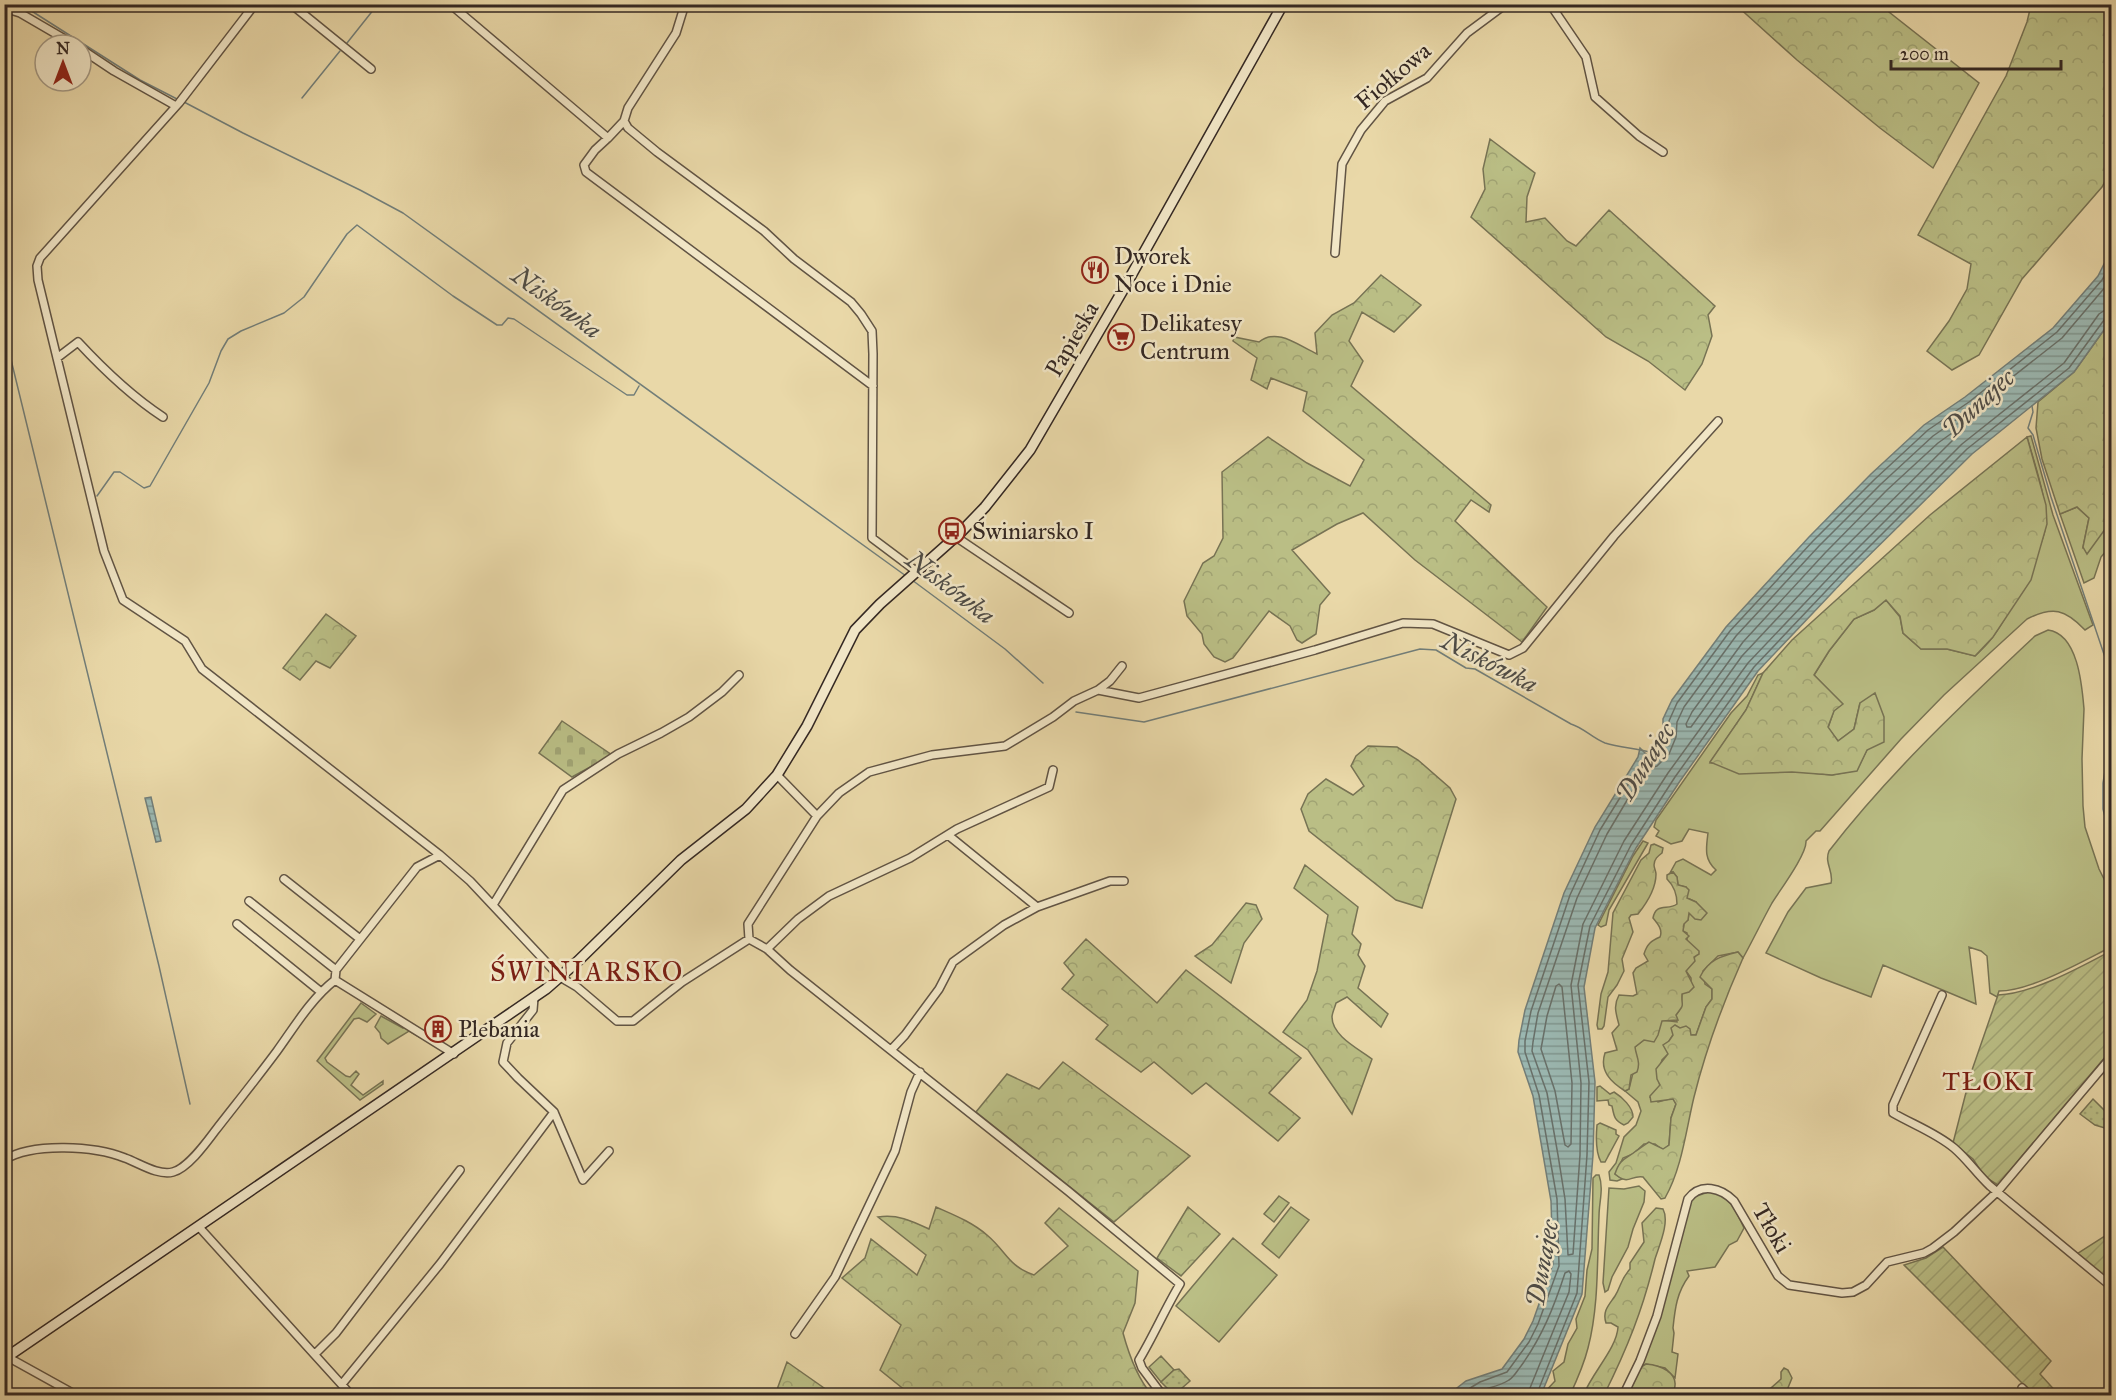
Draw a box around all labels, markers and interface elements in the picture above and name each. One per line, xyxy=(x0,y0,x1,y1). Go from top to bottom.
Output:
north arrow xyxy=(33,33,93,93)
scale bar xyxy=(1891,33,2060,71)
street label: Fiołkowa xyxy=(1349,35,1438,116)
text: N xyxy=(56,39,70,58)
text: 200 m xyxy=(1900,43,1949,65)
place label: Dworek Noce i Dnie xyxy=(1114,241,1232,299)
restaurant icon: Dworek Noce i Dnie xyxy=(1080,255,1110,285)
water label: Niskówka xyxy=(504,257,608,345)
street label: Papieska xyxy=(1039,295,1106,382)
place label: Delikatesy Centrum xyxy=(1140,308,1243,366)
supermarket icon: Delikatesy Centrum xyxy=(1106,322,1136,352)
water label: Dunajec xyxy=(1935,361,2021,445)
bus stop icon: Świniarsko I xyxy=(937,516,967,546)
place label: Świniarsko I xyxy=(972,516,1094,546)
water label: Niskówka xyxy=(898,542,1002,631)
water label: Niskówka xyxy=(1435,623,1543,700)
water label: Dunajec xyxy=(1608,716,1682,808)
district label: ŚWINIARSKO xyxy=(490,954,684,988)
building icon: Plebania xyxy=(423,1014,453,1044)
place label: Plebania xyxy=(458,1014,541,1044)
district label: TŁOKI xyxy=(1942,1065,2036,1097)
street label: Tłoki xyxy=(1746,1198,1798,1259)
water label: Dunajec xyxy=(1519,1216,1565,1309)

